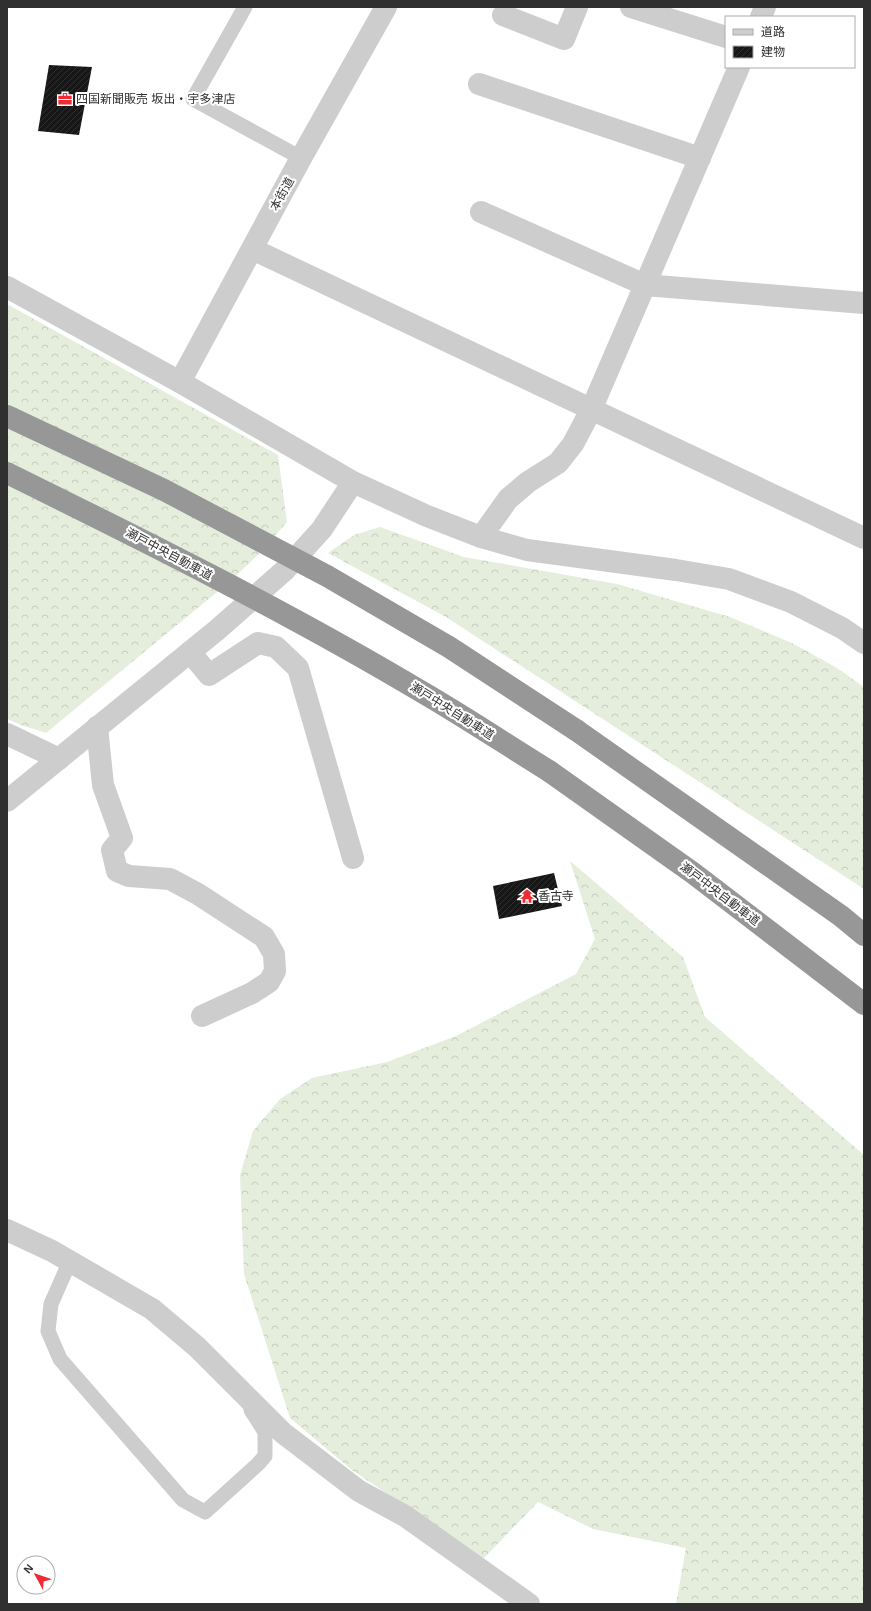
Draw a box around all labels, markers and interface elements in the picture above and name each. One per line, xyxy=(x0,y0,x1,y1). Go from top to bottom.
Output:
legend xyxy=(725,16,855,68)
text: 道路 xyxy=(761,25,785,39)
text: 建物 xyxy=(761,45,785,59)
office icon: 四国新聞販売 坂出・宇多津店 xyxy=(57,91,73,107)
place label: 四国新聞販売 坂出・宇多津店 xyxy=(76,92,235,106)
street label: 本街道 xyxy=(267,175,297,213)
street label: 瀬戸中央自動車道 xyxy=(123,525,215,583)
street label: 瀬戸中央自動車道 xyxy=(408,680,496,742)
street label: 瀬戸中央自動車道 xyxy=(677,860,763,928)
temple icon: 香古寺 xyxy=(519,888,535,904)
place label: 香古寺 xyxy=(538,889,574,903)
north arrow xyxy=(16,1555,56,1595)
text: N xyxy=(21,1562,36,1575)

